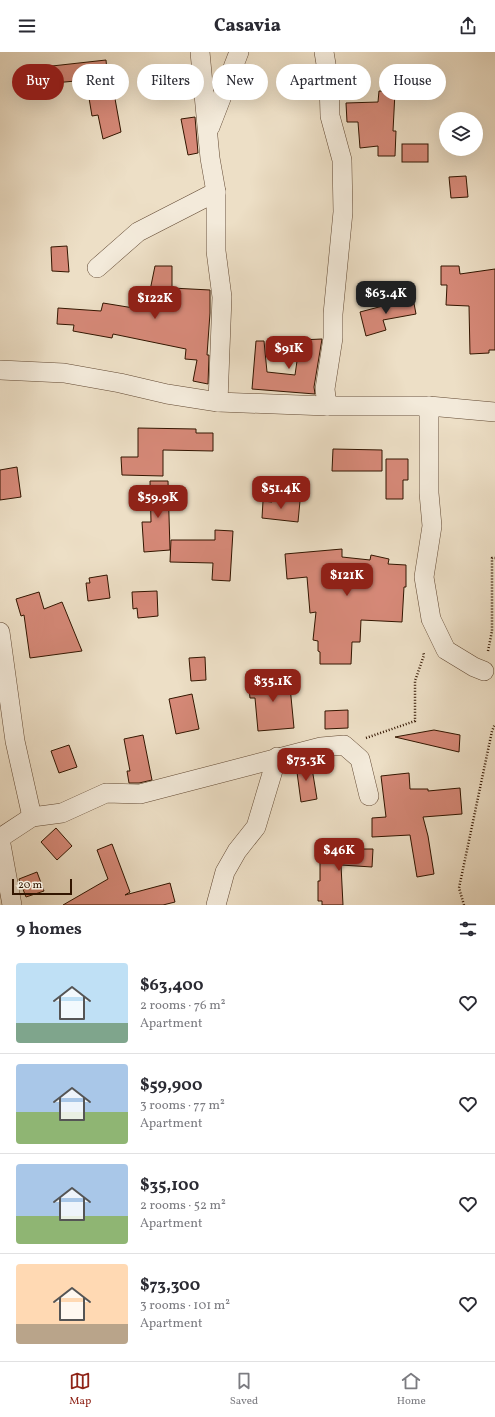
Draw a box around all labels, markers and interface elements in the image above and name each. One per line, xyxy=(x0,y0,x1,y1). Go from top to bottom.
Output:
text: Casavia xyxy=(214,14,281,39)
icon: menu xyxy=(16,15,38,37)
icon: share xyxy=(457,15,479,37)
chip: Buy xyxy=(12,64,64,100)
chip: Rent xyxy=(72,64,129,100)
chip: Filters xyxy=(137,64,204,100)
chip: New xyxy=(212,64,268,100)
chip: Apartment xyxy=(276,64,371,100)
chip: House xyxy=(379,64,446,100)
map controls xyxy=(439,112,483,156)
button: layers xyxy=(439,112,483,156)
pin: $63.4K xyxy=(353,281,419,315)
text: $63.4K xyxy=(365,285,407,303)
pin: $122K xyxy=(127,286,183,320)
text: $122K xyxy=(137,290,173,308)
pin: $91K xyxy=(265,336,313,370)
text: $91K xyxy=(274,340,304,358)
pin: $51.4K xyxy=(248,476,314,510)
text: $51.4K xyxy=(261,480,301,498)
pin: $59.9K xyxy=(125,485,191,519)
text: $59.9K xyxy=(138,489,178,507)
pin: $121K xyxy=(319,563,375,597)
text: $121K xyxy=(330,567,364,585)
pin: $35.1K xyxy=(240,669,306,703)
text: $35.1K xyxy=(254,673,292,691)
pin: $73.3K xyxy=(273,748,339,782)
text: $73.3K xyxy=(286,752,326,770)
pin: $46K xyxy=(315,838,363,872)
text: $46K xyxy=(323,842,355,860)
scale bar xyxy=(12,877,72,896)
text: 20 m xyxy=(18,878,42,893)
text: 9 homes xyxy=(16,918,82,941)
icon: filters xyxy=(457,918,479,940)
text: $63,400 xyxy=(140,974,203,997)
icon: home xyxy=(48,979,96,1027)
icon: heart xyxy=(457,992,479,1014)
text: 2 rooms · 76 m² xyxy=(140,997,225,1015)
text: Apartment xyxy=(140,1015,203,1033)
text: $59,900 xyxy=(140,1074,202,1097)
icon: home xyxy=(48,1080,96,1128)
icon: heart xyxy=(457,1093,479,1115)
text: 3 rooms · 77 m² xyxy=(140,1097,225,1115)
text: Apartment xyxy=(140,1115,203,1133)
text: $35,100 xyxy=(140,1174,199,1197)
icon: home xyxy=(48,1180,96,1228)
icon: heart xyxy=(457,1193,479,1215)
text: 2 rooms · 52 m² xyxy=(140,1197,226,1215)
text: Apartment xyxy=(140,1215,203,1233)
text: $73,300 xyxy=(140,1274,200,1297)
icon: home xyxy=(48,1280,96,1328)
icon: heart xyxy=(457,1293,479,1315)
text: 3 rooms · 101 m² xyxy=(140,1297,230,1315)
text: Apartment xyxy=(140,1315,203,1333)
tab: Map xyxy=(69,1370,91,1409)
tab: Saved xyxy=(230,1370,258,1409)
tab: Home xyxy=(397,1370,426,1409)

